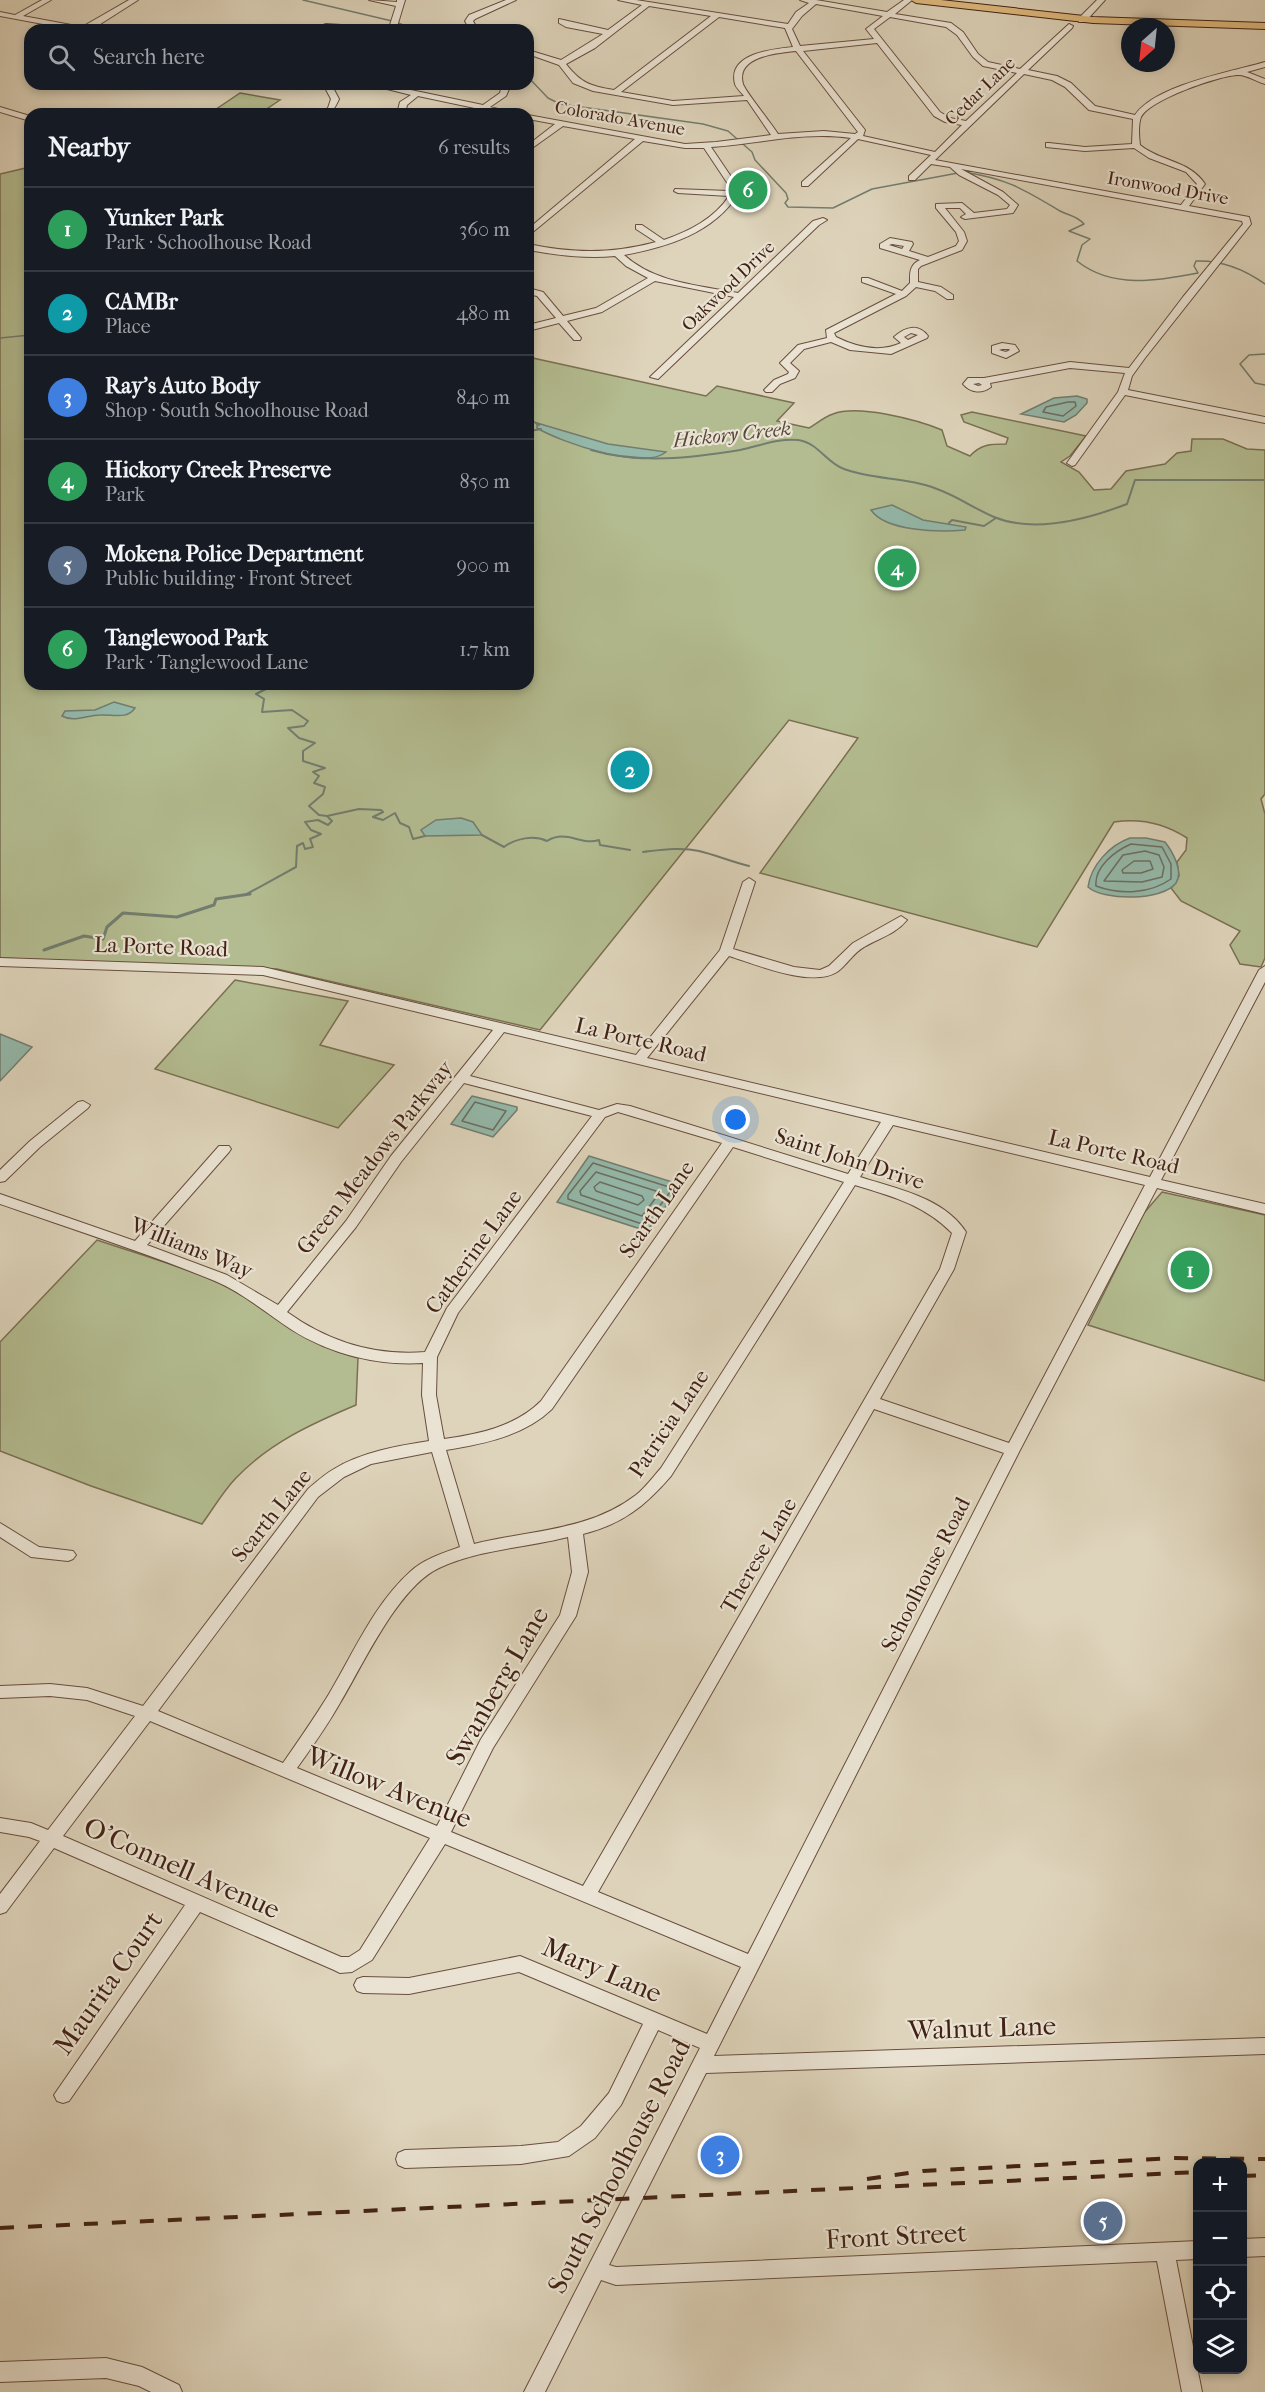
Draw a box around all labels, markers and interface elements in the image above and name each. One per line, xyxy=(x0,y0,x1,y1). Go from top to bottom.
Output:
north arrow xyxy=(1121,18,1175,72)
search box xyxy=(24,24,534,90)
icon: search xyxy=(45,41,78,74)
text: Search here xyxy=(93,44,205,70)
street label: Cedar Lane xyxy=(941,53,1020,130)
street label: Colorado Avenue xyxy=(553,97,687,140)
text: Nearby xyxy=(48,132,130,163)
text: 6 results xyxy=(438,136,510,159)
pin: 6 xyxy=(728,168,768,213)
street label: Ironwood Drive xyxy=(1106,168,1230,209)
text: Yunker Park xyxy=(105,205,223,231)
text: 1 xyxy=(64,218,71,241)
text: 360 m xyxy=(459,218,510,241)
text: Park · Schoolhouse Road xyxy=(105,231,312,254)
street label: Oakwood Drive xyxy=(678,237,779,336)
text: CAMBr xyxy=(105,289,178,315)
text: 2 xyxy=(62,302,73,325)
text: 480 m xyxy=(456,302,510,325)
text: Place xyxy=(105,315,151,338)
text: Ray's Auto Body xyxy=(105,373,260,399)
text: 3 xyxy=(63,386,72,409)
text: 840 m xyxy=(456,386,510,409)
text: Shop · South Schoolhouse Road xyxy=(105,399,369,422)
water label: Hickory Creek xyxy=(671,417,792,452)
text: Hickory Creek Preserve xyxy=(105,457,331,483)
text: 4 xyxy=(62,470,73,493)
text: 850 m xyxy=(459,470,510,493)
text: Park xyxy=(105,483,145,506)
text: Mokena Police Department xyxy=(105,541,364,567)
pin: 4 xyxy=(878,546,916,590)
text: 5 xyxy=(63,554,72,577)
text: 900 m xyxy=(457,554,510,577)
text: Public building · Front Street xyxy=(105,567,352,590)
text: Tanglewood Park xyxy=(105,625,268,651)
text: 6 xyxy=(62,638,73,661)
text: 1.7 km xyxy=(459,638,510,661)
text: Park · Tanglewood Lane xyxy=(105,651,309,674)
pin: 2 xyxy=(610,748,650,792)
street label: La Porte Road xyxy=(94,932,229,962)
street label: La Porte Road xyxy=(573,1012,710,1068)
street label: Green Meadows Parkway xyxy=(291,1055,459,1260)
your location xyxy=(721,1105,750,1134)
street label: Saint John Drive xyxy=(772,1123,928,1195)
street label: La Porte Road xyxy=(1046,1124,1183,1180)
street label: Scarth Lane xyxy=(614,1156,700,1263)
street label: Catherine Lane xyxy=(420,1184,528,1319)
street label: Williams Way xyxy=(126,1211,258,1285)
pin: 1 xyxy=(1170,1248,1210,1292)
street label: Patricia Lane xyxy=(623,1364,715,1483)
street label: Scarth Lane xyxy=(226,1464,317,1568)
street label: Schoolhouse Road xyxy=(876,1492,976,1656)
street label: Therese Lane xyxy=(715,1493,803,1618)
street label: Swanberg Lane xyxy=(439,1601,555,1771)
street label: Willow Avenue xyxy=(301,1739,476,1835)
street label: O'Connell Avenue xyxy=(79,1810,285,1926)
street label: Maurita Court xyxy=(47,1905,169,2061)
street label: Mary Lane xyxy=(537,1931,667,2009)
street label: Walnut Lane xyxy=(906,2009,1057,2047)
street label: South Schoolhouse Road xyxy=(541,2033,697,2299)
pin: 3 xyxy=(700,2132,740,2178)
map controls xyxy=(1193,2158,1247,2374)
button: + xyxy=(1193,2158,1247,2212)
pin: 5 xyxy=(1084,2198,1122,2244)
button: − xyxy=(1193,2212,1247,2266)
street label: Front Street xyxy=(825,2216,968,2256)
button: locate xyxy=(1193,2266,1247,2320)
button: layers xyxy=(1193,2320,1247,2374)

